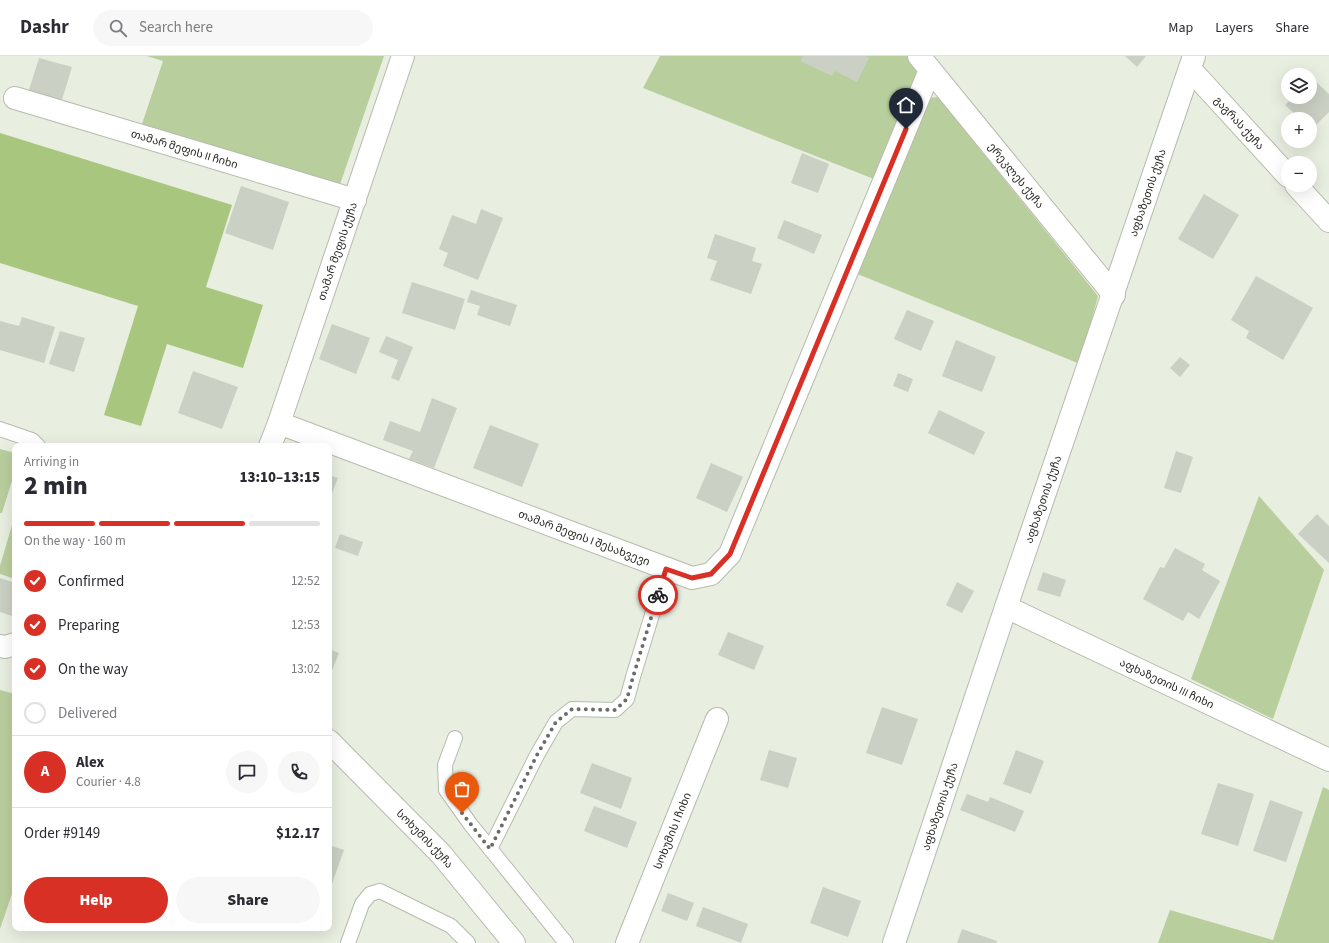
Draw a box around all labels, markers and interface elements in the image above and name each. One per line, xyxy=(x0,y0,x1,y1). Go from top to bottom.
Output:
search box xyxy=(93,10,373,46)
text: Dashr xyxy=(20,14,69,41)
icon: search xyxy=(107,17,129,39)
text: Search here xyxy=(139,17,213,38)
text: Map xyxy=(1168,18,1193,38)
text: Layers xyxy=(1215,18,1253,38)
text: Share xyxy=(1275,18,1309,38)
map controls xyxy=(1281,68,1317,192)
button: layers xyxy=(1281,68,1317,104)
pin xyxy=(889,88,923,129)
street label: გაგრას ქუჩა xyxy=(1211,93,1268,153)
icon: home xyxy=(895,94,917,116)
button: + xyxy=(1281,112,1317,148)
street label: თამარ მეფის II ჩიხი xyxy=(129,126,240,172)
street label: ერეკლეს ქუჩა xyxy=(985,139,1048,211)
street label: აფხაზეთის ქუჩა xyxy=(1125,147,1169,238)
button: − xyxy=(1281,156,1317,192)
street label: თამარ მეფის ქუჩა xyxy=(313,200,361,302)
text: Arriving in xyxy=(24,453,79,471)
street label: აფხაზეთის ქუჩა xyxy=(1021,453,1065,545)
text: 2 min xyxy=(24,467,88,504)
text: 13:10–13:15 xyxy=(239,467,320,488)
street label: თამარ მეფის I შესახვევი xyxy=(516,506,652,569)
text: On the way · 160 m xyxy=(24,532,126,550)
icon: check xyxy=(24,570,46,592)
text: Confirmed xyxy=(58,571,124,592)
text: 12:52 xyxy=(291,572,320,590)
courier xyxy=(638,575,678,615)
icon: bike xyxy=(647,584,669,606)
icon: check xyxy=(24,614,46,636)
text: Preparing xyxy=(58,615,119,636)
text: 12:53 xyxy=(291,616,320,634)
street label: აფხაზეთის III ჩიხი xyxy=(1117,654,1217,712)
icon: check xyxy=(24,658,46,680)
text: On the way xyxy=(58,659,128,680)
text: 13:02 xyxy=(291,660,320,678)
text: Delivered xyxy=(58,703,117,724)
button: chat xyxy=(226,751,268,793)
button: phone xyxy=(278,751,320,793)
text: Alex xyxy=(76,752,104,773)
street label: აფხაზეთის ქუჩა xyxy=(918,760,961,852)
text: A xyxy=(41,761,49,782)
pin xyxy=(445,772,479,813)
text: Courier · 4.8 xyxy=(76,773,141,791)
icon: bag xyxy=(451,778,473,800)
street label: სოხუმის I ჩიხი xyxy=(650,790,694,871)
street label: სოხუმის ქუჩა xyxy=(393,806,457,871)
text: Order #9149 xyxy=(24,823,100,844)
text: $12.17 xyxy=(276,823,320,844)
button: Help xyxy=(24,877,168,923)
button: Share xyxy=(176,877,320,923)

